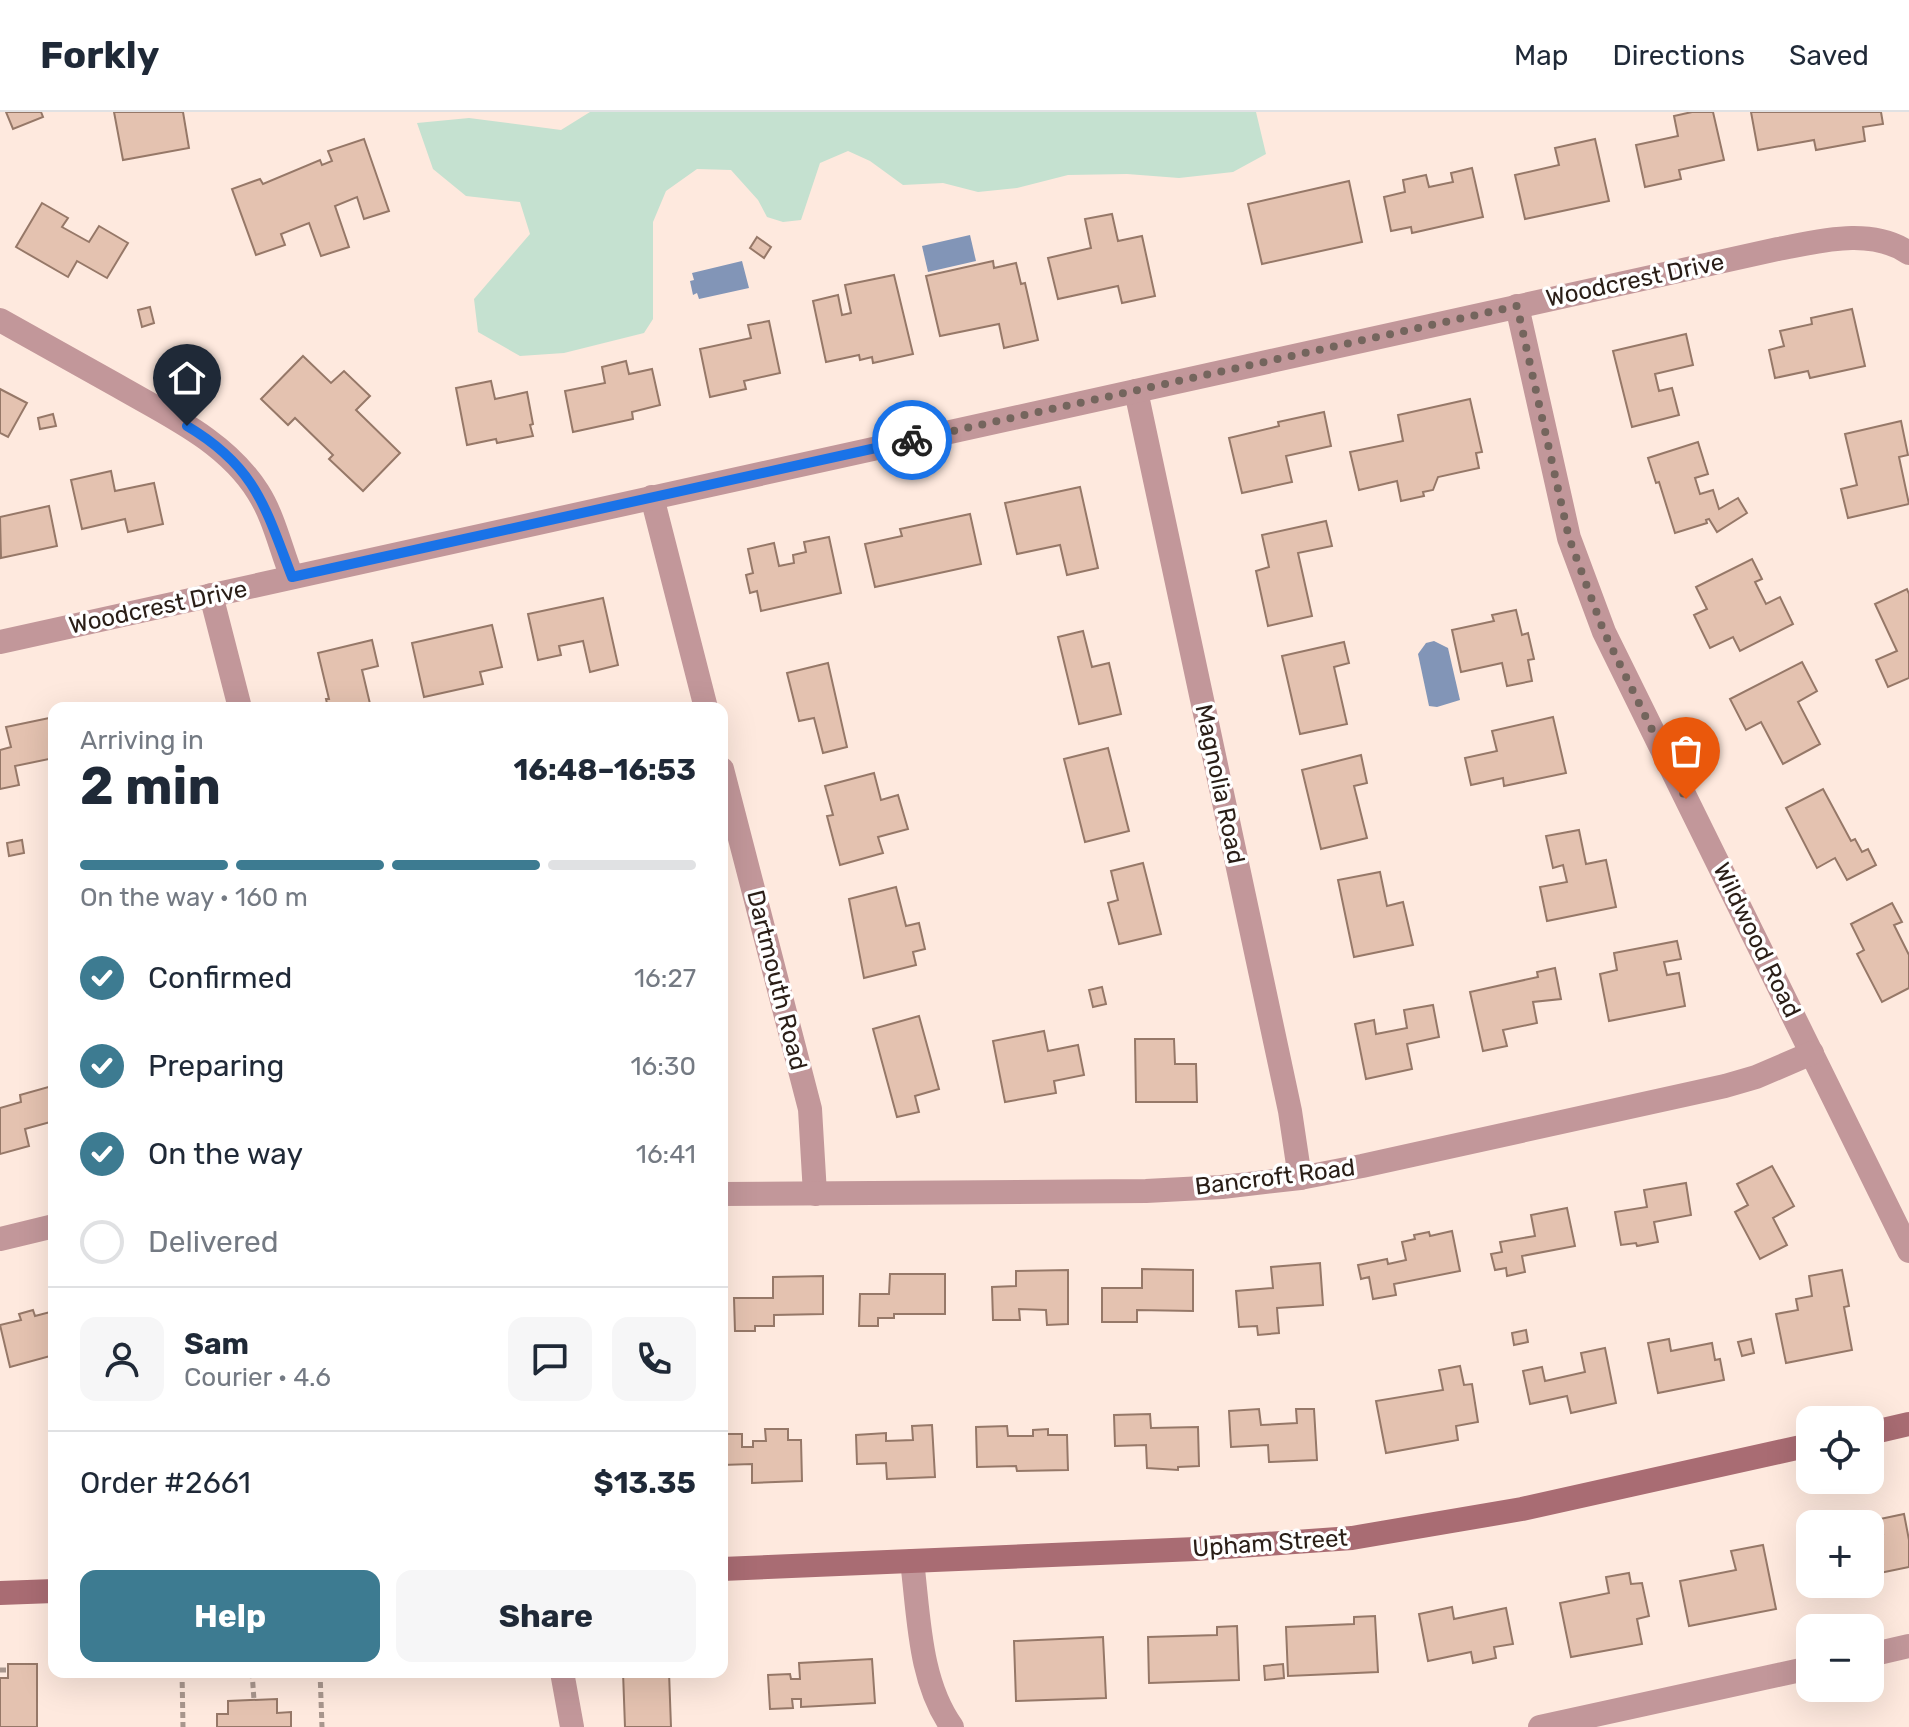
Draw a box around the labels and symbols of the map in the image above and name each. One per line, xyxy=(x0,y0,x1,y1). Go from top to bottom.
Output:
street label: Woodcrest Drive xyxy=(1543,247,1727,313)
pin xyxy=(153,344,221,426)
courier xyxy=(872,400,952,480)
street label: Woodcrest Drive xyxy=(66,574,250,640)
street label: Magnolia Road xyxy=(1189,702,1251,866)
pin xyxy=(1652,717,1720,799)
street label: Wildwood Road xyxy=(1707,858,1807,1022)
street label: Dartmouth Road xyxy=(741,887,813,1073)
street label: Bancroft Road xyxy=(1193,1153,1357,1201)
street label: Upham Street xyxy=(1191,1524,1349,1562)

